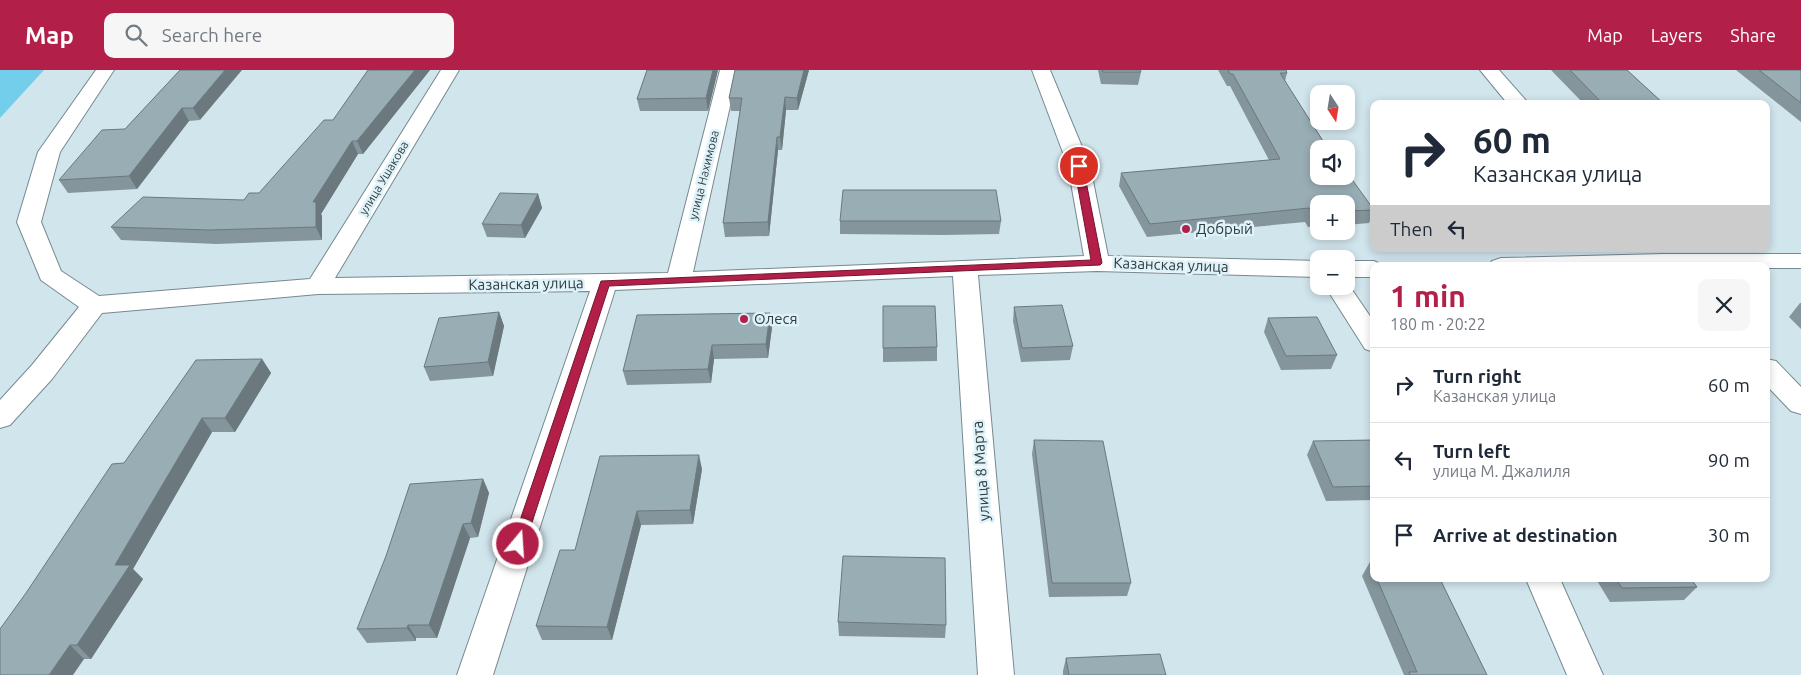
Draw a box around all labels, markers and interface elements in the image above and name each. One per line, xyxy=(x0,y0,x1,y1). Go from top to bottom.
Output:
search box xyxy=(104,13,454,58)
icon: search xyxy=(122,21,150,49)
text: Map xyxy=(25,22,74,49)
text: Search here xyxy=(162,24,262,46)
text: Map xyxy=(1587,25,1623,45)
text: Layers xyxy=(1651,25,1702,45)
text: Share xyxy=(1730,25,1776,45)
north arrow xyxy=(1310,85,1355,130)
map controls xyxy=(1310,85,1355,295)
icon: right xyxy=(1390,120,1455,185)
text: 60 m xyxy=(1473,120,1551,160)
street label: улица Нахимова xyxy=(686,129,721,221)
street label: улица Ушакова xyxy=(356,138,411,217)
button: sound xyxy=(1310,140,1355,185)
pin xyxy=(1058,145,1100,187)
icon: arrive xyxy=(1065,152,1093,180)
text: Казанская улица xyxy=(1473,161,1642,186)
button: + xyxy=(1310,195,1355,240)
icon: left xyxy=(1443,215,1471,243)
text: Then xyxy=(1390,218,1433,240)
place label: Добрый xyxy=(1196,220,1253,237)
marker: Добрый xyxy=(1180,223,1192,235)
button: − xyxy=(1310,250,1355,295)
street label: Казанская улица xyxy=(1113,254,1229,275)
street label: Казанская улица xyxy=(468,274,584,293)
text: 1 min xyxy=(1390,279,1466,313)
button: close xyxy=(1698,279,1750,331)
place label: Олеся xyxy=(754,310,798,327)
marker: Олеся xyxy=(738,313,750,325)
text: 180 m · 20:22 xyxy=(1390,315,1486,333)
text: Turn right xyxy=(1433,365,1521,387)
icon: right xyxy=(1390,371,1418,399)
text: 60 m xyxy=(1708,374,1750,396)
text: Казанская улица xyxy=(1433,387,1556,405)
street label: улица 8 Марта xyxy=(969,420,992,522)
text: Turn left xyxy=(1433,440,1511,462)
icon: left xyxy=(1390,446,1418,474)
text: 90 m xyxy=(1708,449,1750,471)
text: улица М. Джалиля xyxy=(1433,462,1571,480)
position arrow xyxy=(491,517,543,569)
icon: arrive xyxy=(1390,521,1418,549)
text: Arrive at destination xyxy=(1433,524,1618,546)
text: 30 m xyxy=(1708,524,1750,546)

